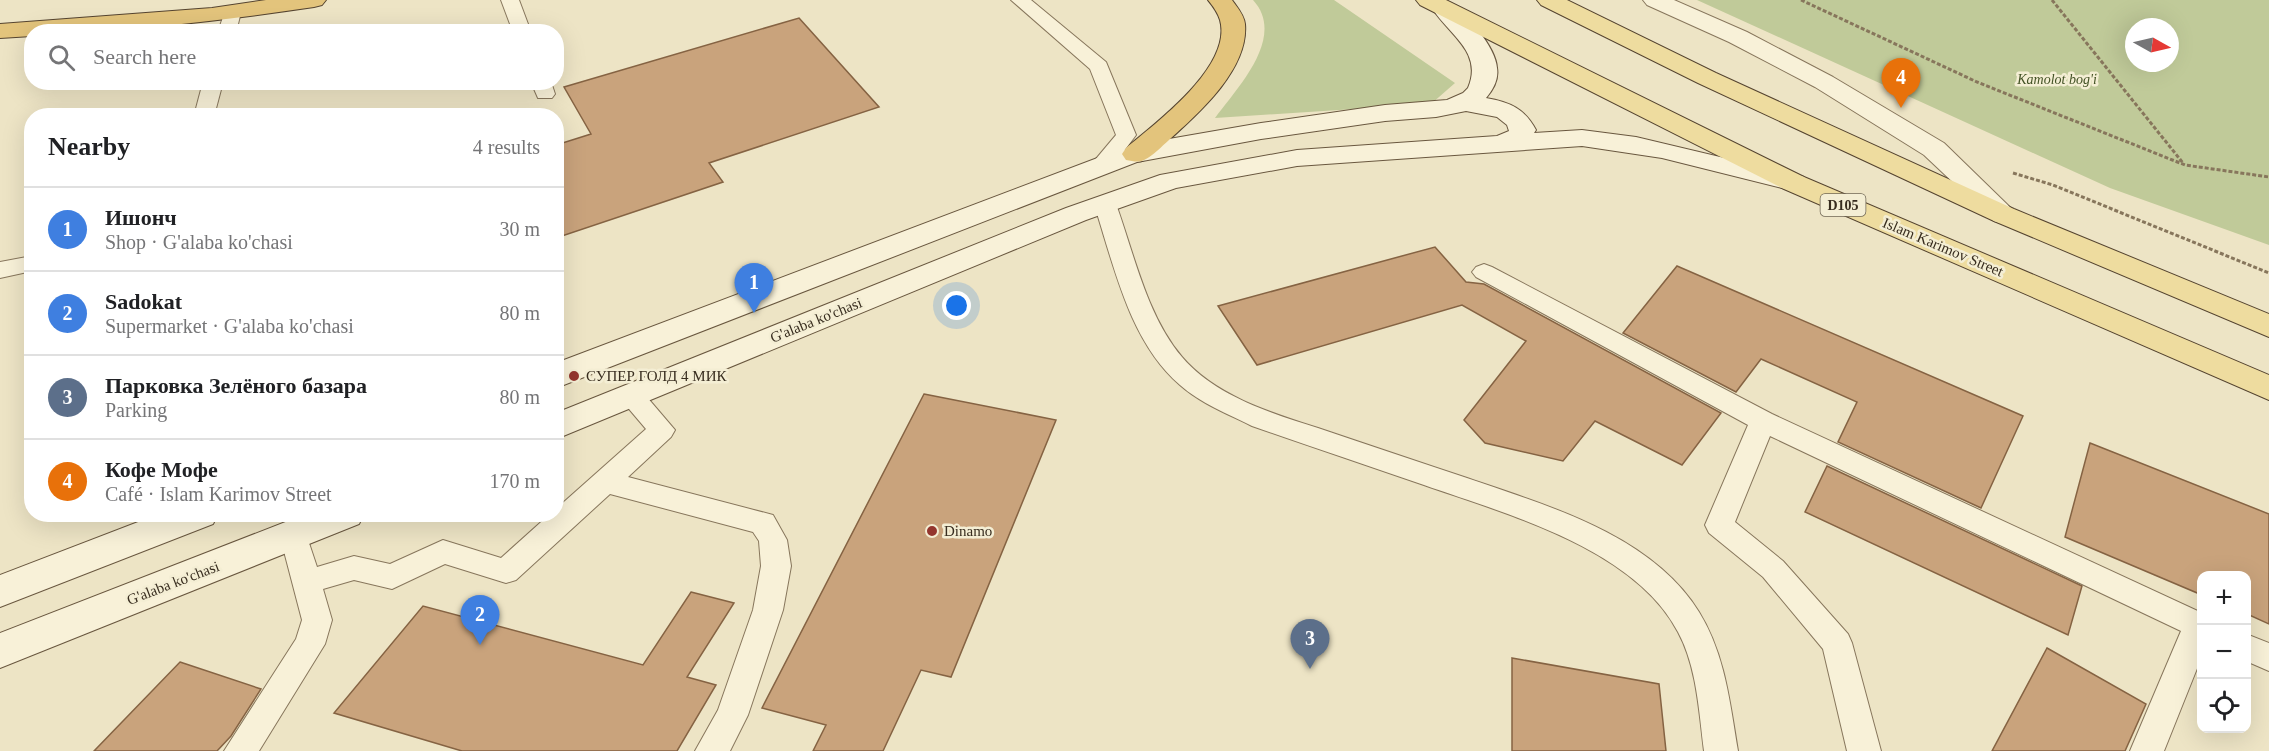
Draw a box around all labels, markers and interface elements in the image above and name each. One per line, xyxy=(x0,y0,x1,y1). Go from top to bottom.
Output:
north arrow xyxy=(2125,18,2179,72)
search box xyxy=(24,24,564,90)
icon: search xyxy=(45,41,78,74)
text: Search here xyxy=(93,44,196,69)
pin: 4 xyxy=(1882,58,1920,108)
park label: Kamolot bog'i xyxy=(2016,72,2097,87)
text: Nearby xyxy=(48,132,130,161)
text: 4 results xyxy=(473,136,540,158)
road number: D105 xyxy=(1820,194,1866,216)
text: Ишонч xyxy=(105,205,177,230)
street label: Islam Karimov Street xyxy=(1880,214,2006,280)
text: 1 xyxy=(63,218,73,240)
text: 30 m xyxy=(499,218,540,240)
text: Shop · G'alaba ko'chasi xyxy=(105,231,293,253)
pin: 1 xyxy=(734,264,774,313)
text: Sadokat xyxy=(105,289,182,314)
your location xyxy=(942,291,971,320)
street label: G'alaba ko'chasi xyxy=(768,294,864,346)
text: 2 xyxy=(63,302,73,324)
text: 80 m xyxy=(499,302,540,324)
text: Supermarket · G'alaba ko'chasi xyxy=(105,315,354,337)
place label: СУПЕР ГОЛД 4 МИК xyxy=(586,368,727,384)
marker: СУПЕР ГОЛД 4 МИК xyxy=(567,369,581,383)
text: Парковка Зелёного базара xyxy=(105,373,367,398)
text: 3 xyxy=(63,386,73,408)
text: 80 m xyxy=(499,386,540,408)
text: Parking xyxy=(105,399,167,421)
text: Кофе Мофе xyxy=(105,457,218,482)
text: 4 xyxy=(63,470,73,492)
text: 170 m xyxy=(489,470,540,492)
text: Café · Islam Karimov Street xyxy=(105,483,332,505)
place label: Dinamo xyxy=(944,523,992,539)
marker: Dinamo xyxy=(925,524,939,538)
street label: G'alaba ko'chasi xyxy=(125,558,221,608)
map controls xyxy=(2197,571,2251,733)
button: + xyxy=(2197,571,2251,625)
pin: 2 xyxy=(460,596,500,645)
pin: 3 xyxy=(1290,620,1330,669)
button: − xyxy=(2197,625,2251,679)
button: locate xyxy=(2197,679,2251,733)

